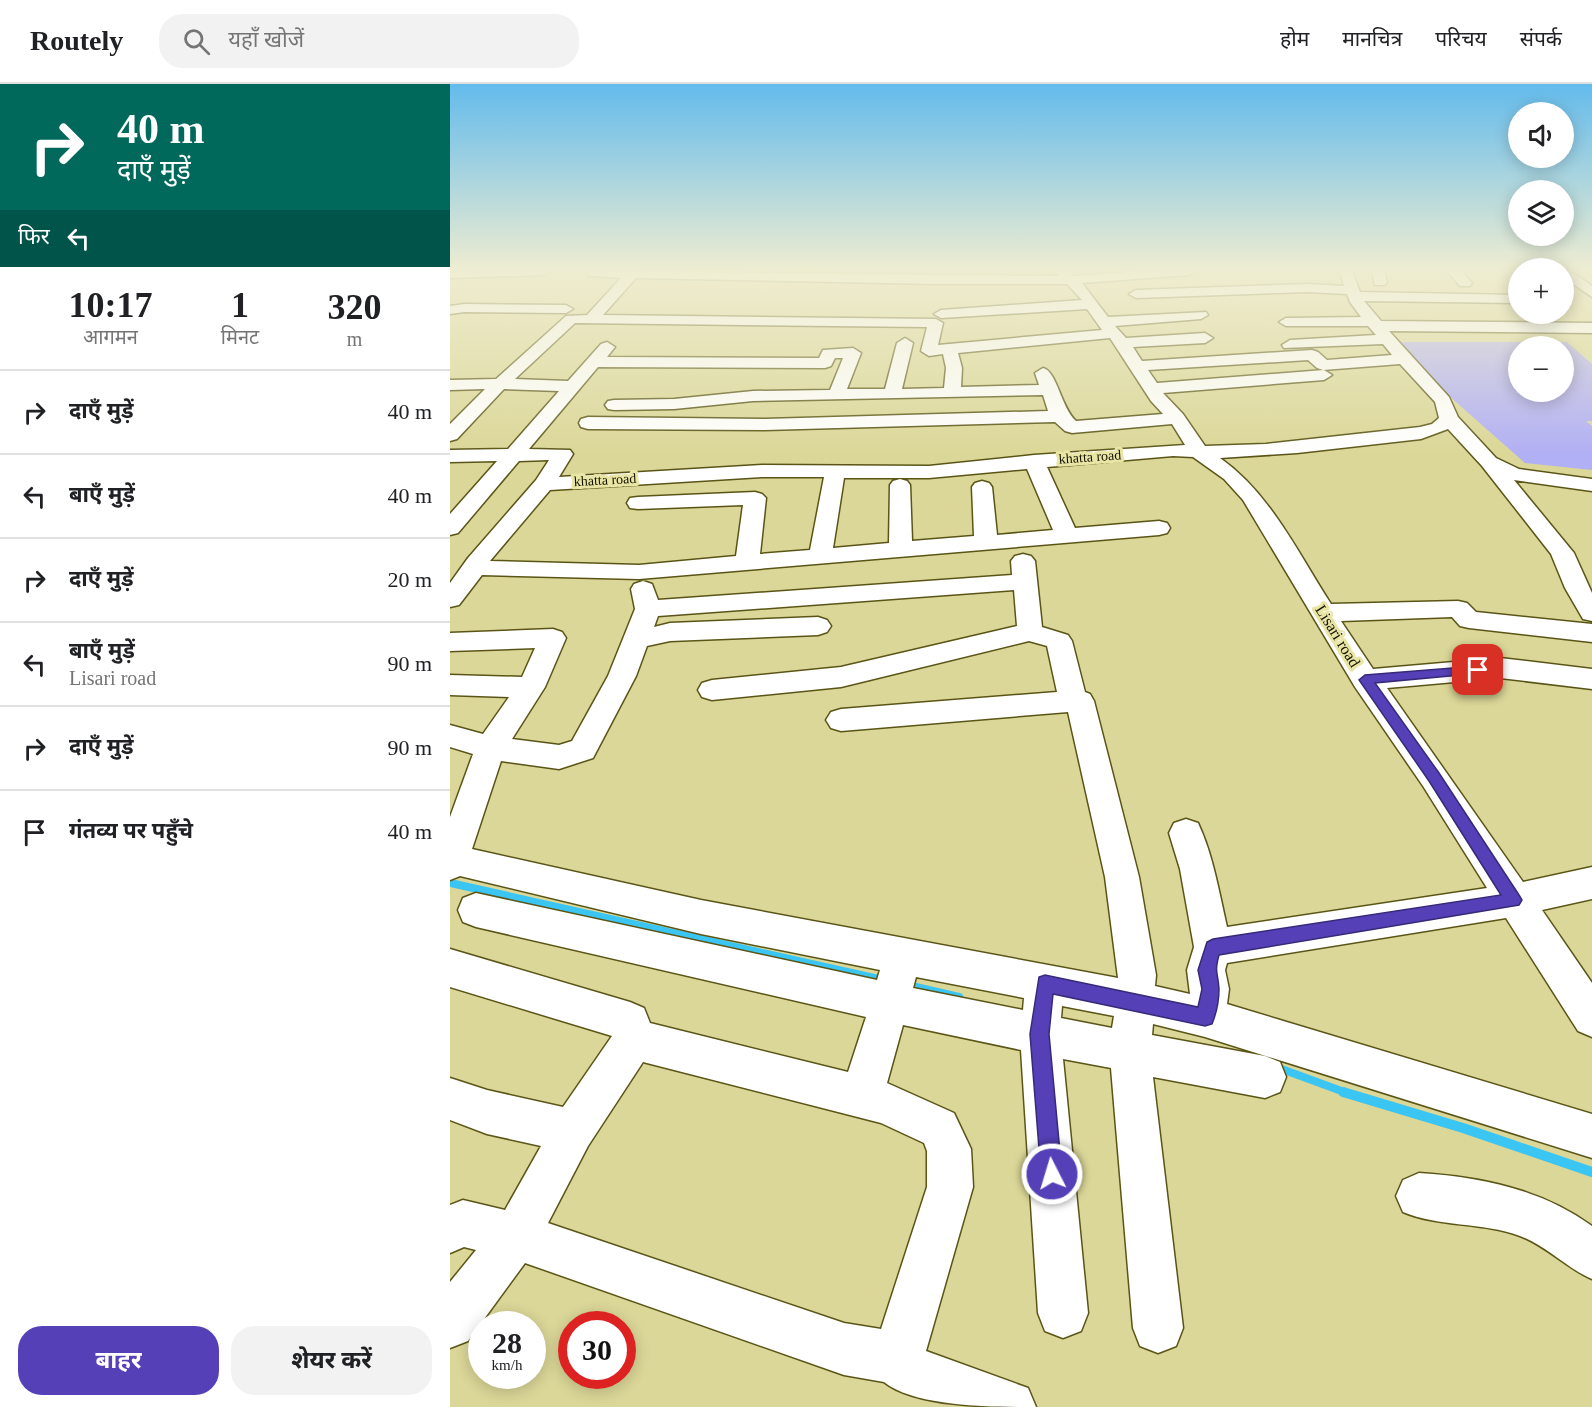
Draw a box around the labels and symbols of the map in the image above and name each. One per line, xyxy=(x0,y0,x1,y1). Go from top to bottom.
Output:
street label: khatta road xyxy=(1058,447,1122,467)
street label: khatta road xyxy=(573,471,637,489)
street label: Lisari road xyxy=(1312,602,1364,670)
pin xyxy=(1452,644,1503,695)
position arrow xyxy=(1020,1142,1084,1206)
speed limit sign: 30 xyxy=(558,1311,636,1389)

